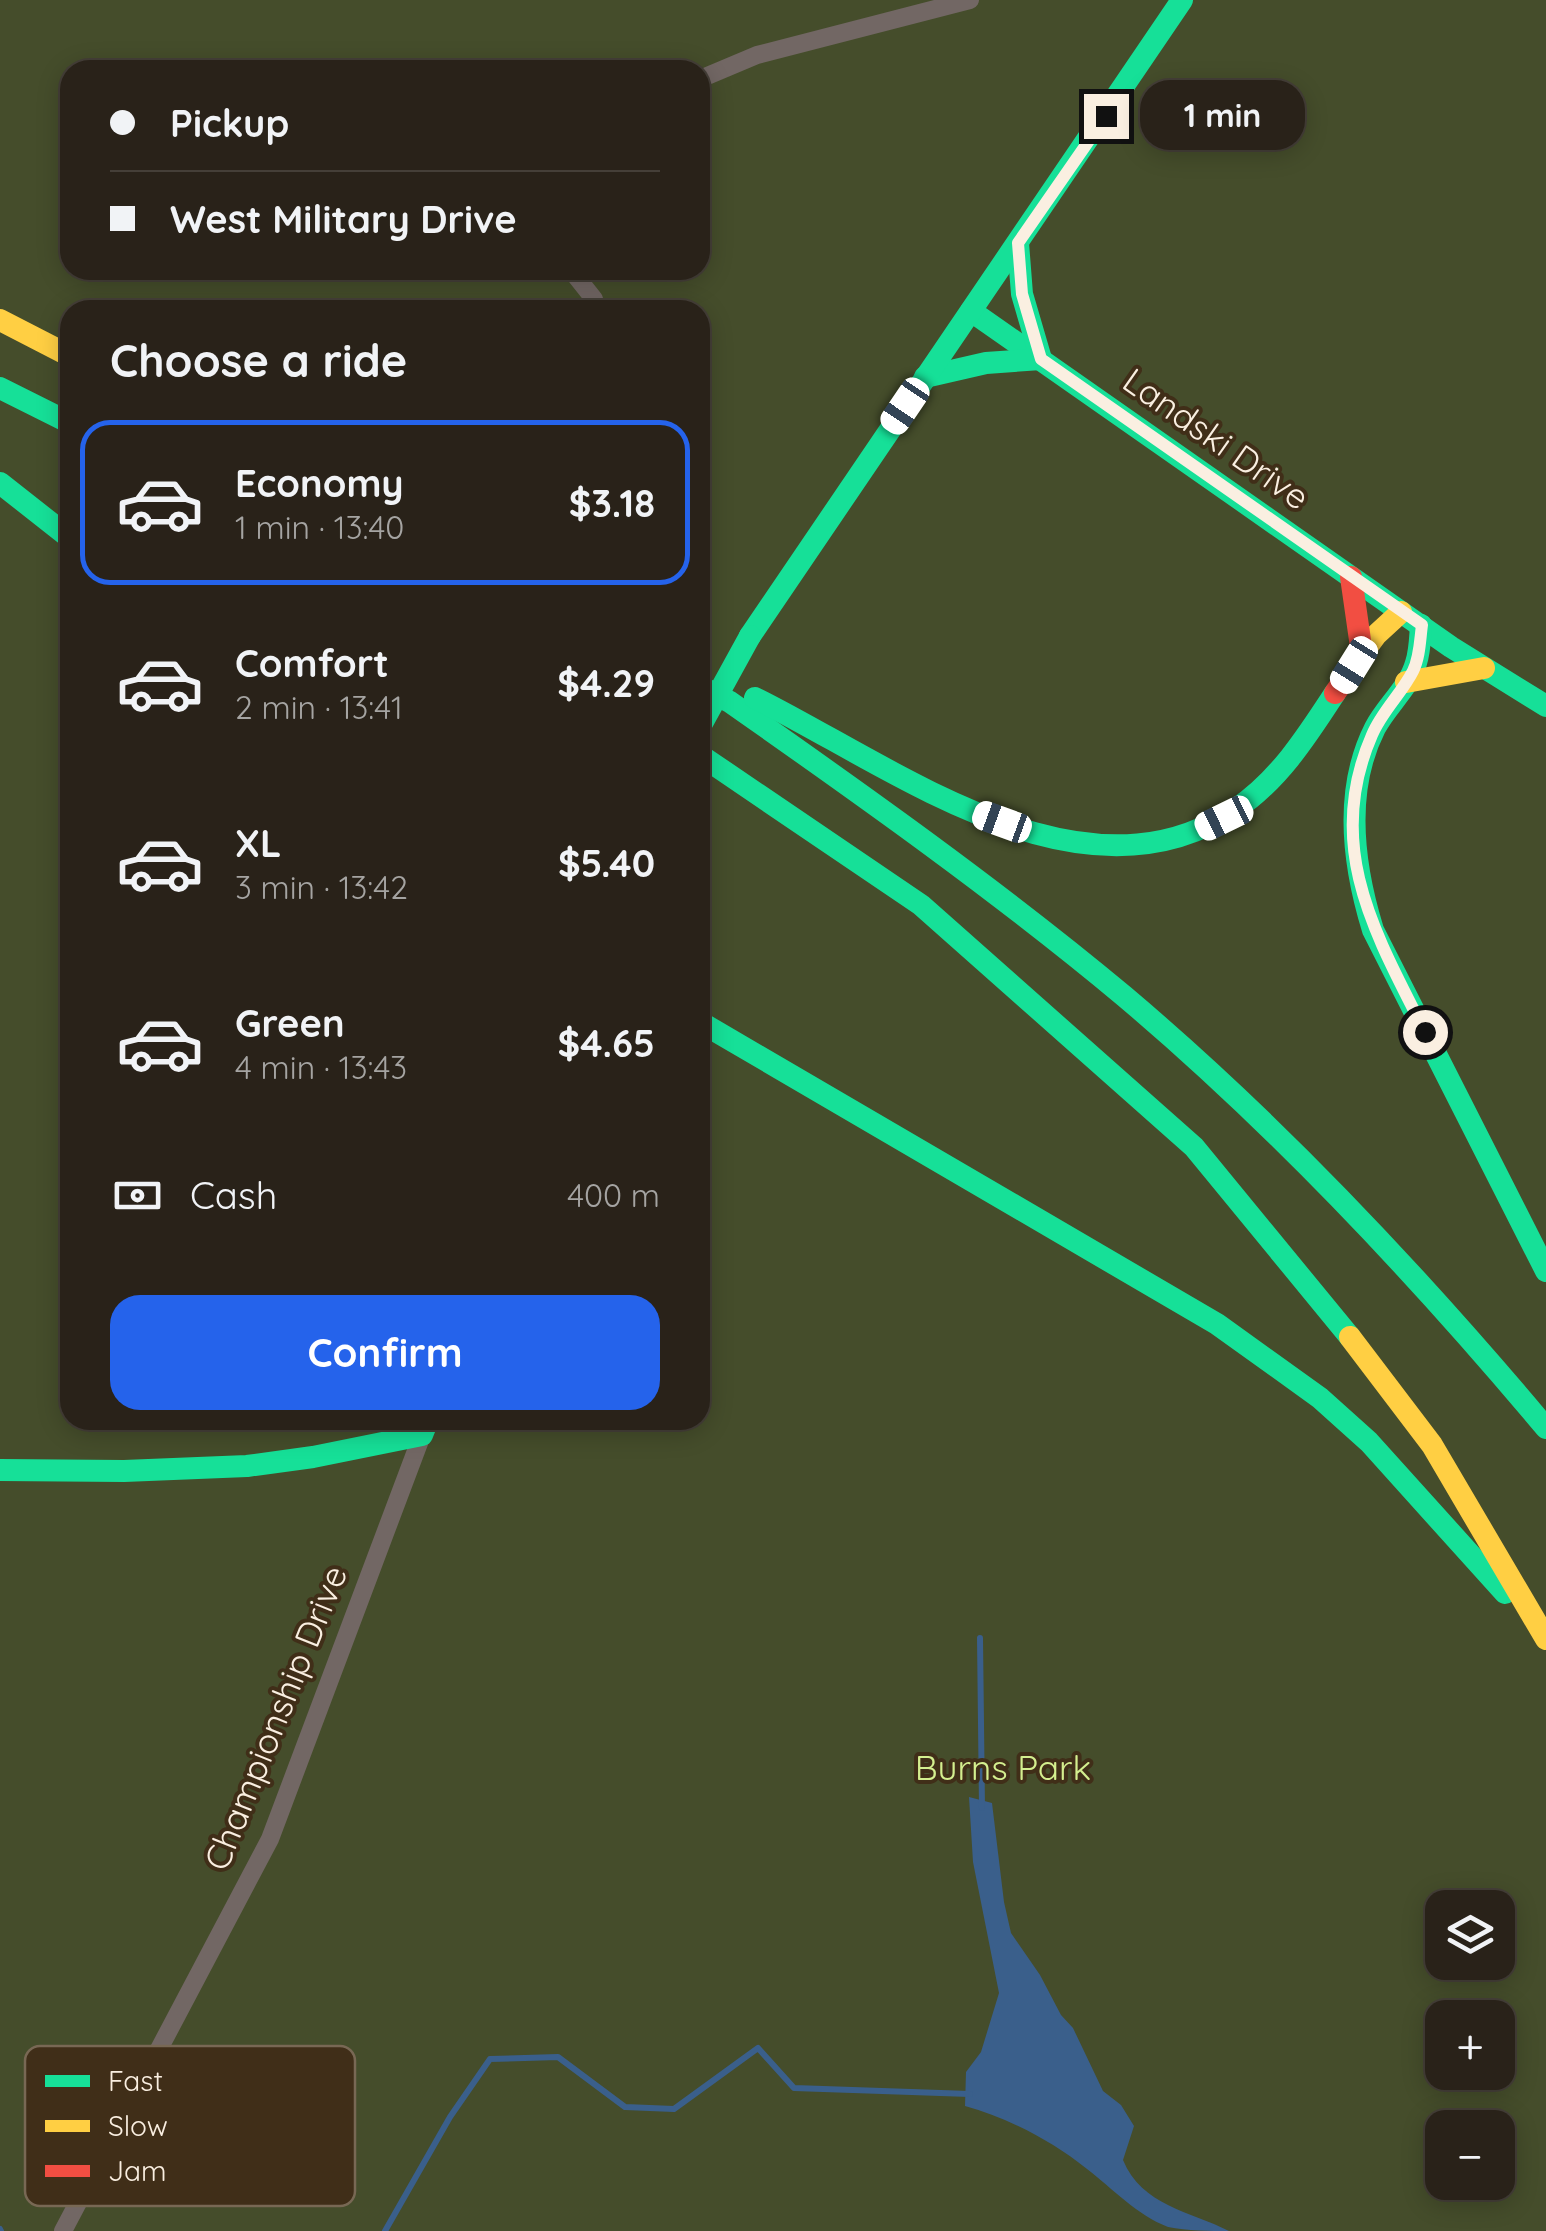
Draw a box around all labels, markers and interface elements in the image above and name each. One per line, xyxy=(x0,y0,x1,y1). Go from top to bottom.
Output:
callout: 1 min xyxy=(1141,81,1306,151)
route end xyxy=(1084,94,1129,139)
text: 1 min xyxy=(1184,95,1261,135)
text: Pickup xyxy=(170,99,289,147)
text: West Military Drive xyxy=(170,195,517,243)
text: Choose a ride xyxy=(110,332,407,388)
street label: Landski Drive xyxy=(1115,358,1318,519)
car xyxy=(876,373,934,439)
icon: car xyxy=(115,458,205,548)
text: Economy xyxy=(235,459,404,507)
text: $3.18 xyxy=(569,479,655,527)
text: 1 min · 13:40 xyxy=(235,507,404,547)
car xyxy=(1325,632,1383,698)
icon: car xyxy=(115,638,205,728)
text: Comfort xyxy=(235,639,389,687)
text: $4.29 xyxy=(557,659,655,707)
text: 2 min · 13:41 xyxy=(235,687,403,727)
car xyxy=(1190,791,1258,845)
car xyxy=(969,798,1035,846)
icon: car xyxy=(115,818,205,908)
text: XL xyxy=(235,819,281,867)
text: $5.40 xyxy=(558,839,655,887)
text: 3 min · 13:42 xyxy=(235,867,408,907)
icon: car xyxy=(115,998,205,1088)
text: Green xyxy=(235,999,345,1047)
route start xyxy=(1403,1010,1448,1055)
text: $4.65 xyxy=(558,1019,655,1067)
text: 4 min · 13:43 xyxy=(235,1047,407,1087)
icon: cash xyxy=(110,1168,165,1223)
text: Cash xyxy=(190,1171,277,1219)
text: 400 m xyxy=(567,1175,660,1215)
button: Confirm xyxy=(110,1295,660,1410)
street label: Championship Drive xyxy=(194,1559,356,1876)
park label: Burns Park xyxy=(915,1745,1091,1789)
map controls xyxy=(1425,1890,1515,2200)
button: layers xyxy=(1425,1890,1515,1980)
button: + xyxy=(1425,2000,1515,2090)
legend xyxy=(25,2046,355,2206)
text: Fast xyxy=(108,2063,163,2098)
text: Slow xyxy=(108,2108,168,2143)
button: − xyxy=(1425,2110,1515,2200)
text: Jam xyxy=(108,2153,167,2188)

